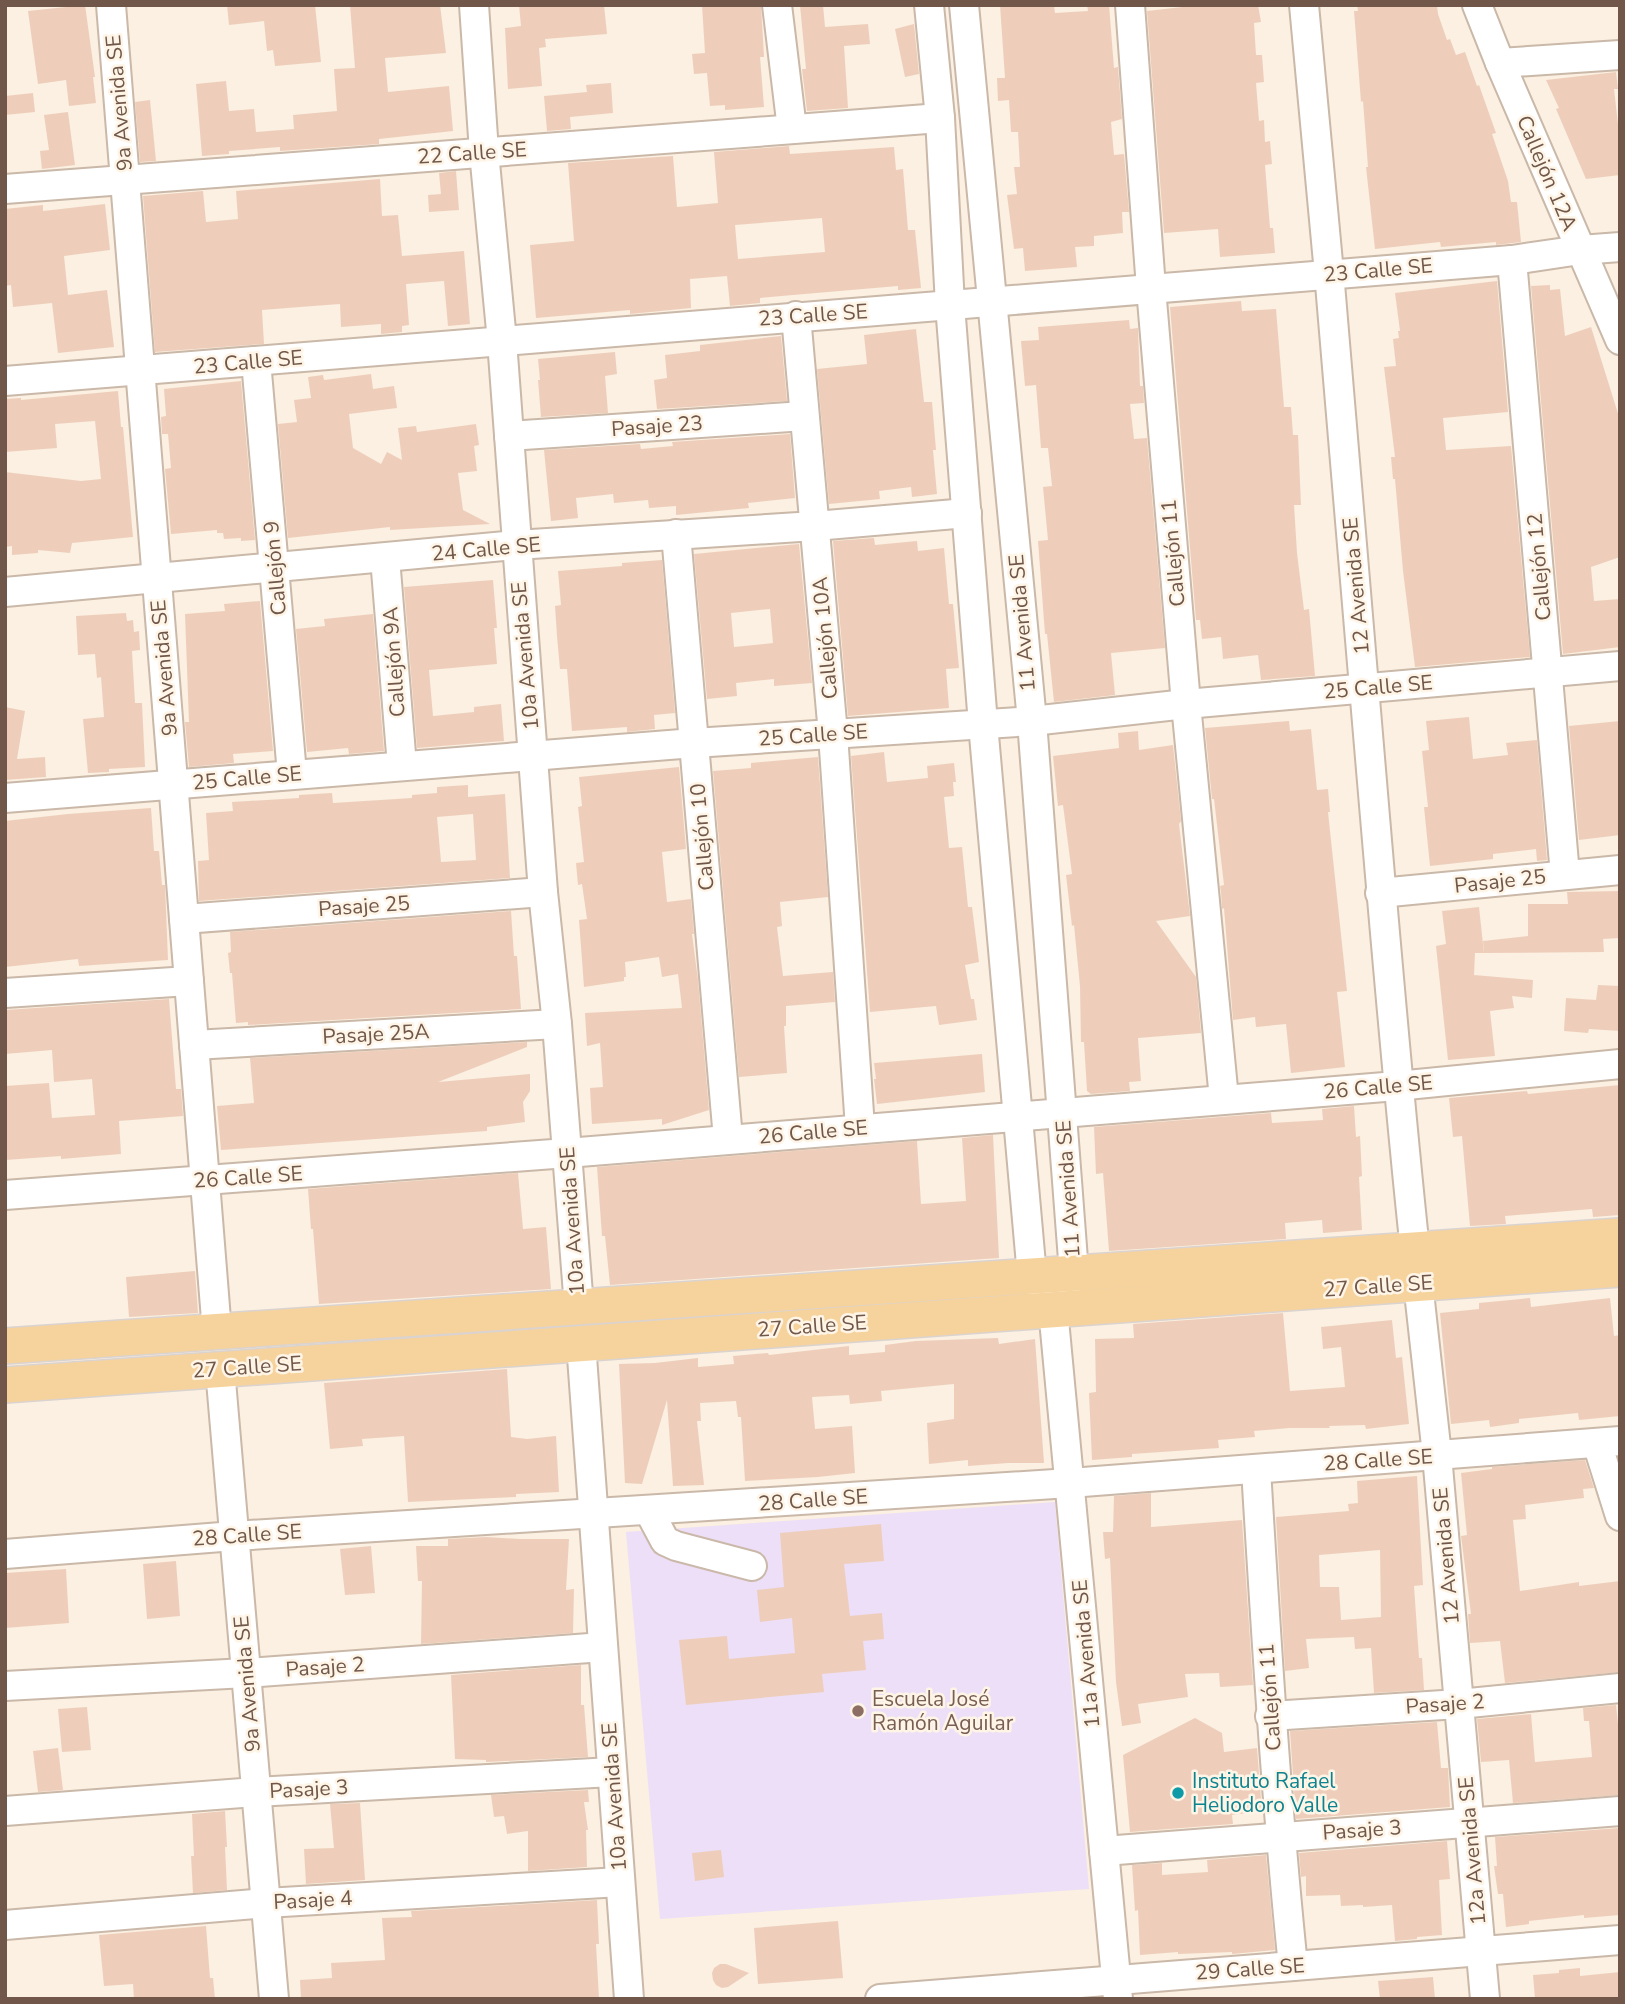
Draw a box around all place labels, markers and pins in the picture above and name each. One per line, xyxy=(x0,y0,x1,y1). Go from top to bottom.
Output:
place label: Escuela José Ramón Aguilar xyxy=(872,1685,1014,1737)
marker: Escuela José Ramón Aguilar xyxy=(850,1703,866,1719)
place label: Instituto Rafael Heliodoro Valle xyxy=(1192,1767,1338,1819)
marker: Instituto Rafael Heliodoro Valle xyxy=(1170,1785,1186,1801)

